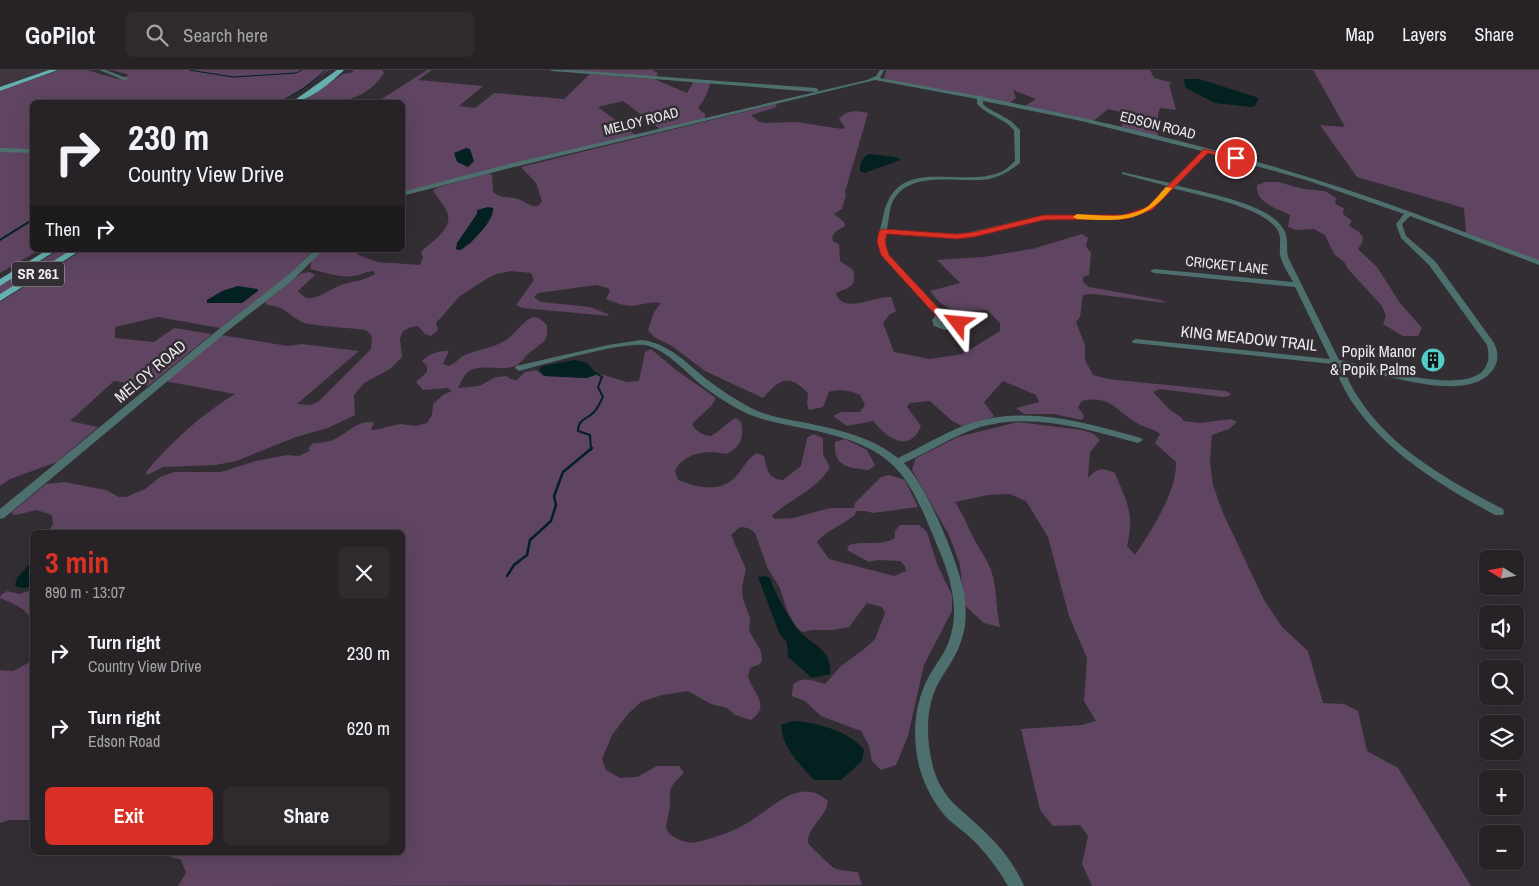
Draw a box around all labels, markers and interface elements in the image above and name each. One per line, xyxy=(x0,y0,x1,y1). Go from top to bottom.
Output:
search box xyxy=(125,12,475,57)
text: GoPilot xyxy=(25,19,95,51)
icon: search xyxy=(143,21,171,49)
text: Search here xyxy=(183,22,268,48)
text: Map xyxy=(1346,22,1374,47)
text: Layers xyxy=(1402,22,1447,47)
text: Share xyxy=(1475,22,1514,47)
street label: MELOY ROAD xyxy=(602,103,680,139)
street label: EDSON ROAD xyxy=(1118,107,1198,143)
text: 230 m xyxy=(128,114,209,161)
icon: right xyxy=(45,120,110,185)
pin xyxy=(1215,137,1257,179)
icon: arrive xyxy=(1222,144,1250,172)
text: Country View Drive xyxy=(128,159,284,189)
icon: right xyxy=(91,215,119,243)
text: Then xyxy=(45,216,81,242)
street label: CRICKET LANE xyxy=(1185,252,1269,278)
road number: SR 261 xyxy=(12,262,64,286)
position arrow xyxy=(931,296,983,348)
street label: KING MEADOW TRAIL xyxy=(1180,320,1319,356)
street label: MELOY ROAD xyxy=(110,335,190,407)
place label: Popik Manor & Popik Palms xyxy=(1330,340,1417,380)
building icon: Popik Manor & Popik Palms xyxy=(1420,347,1446,373)
text: 3 min xyxy=(45,542,109,582)
button: close xyxy=(338,547,390,599)
north arrow xyxy=(1479,550,1524,595)
map controls xyxy=(1479,550,1524,870)
text: 890 m · 13:07 xyxy=(45,581,125,603)
button: sound xyxy=(1479,605,1524,650)
text: Turn right xyxy=(88,629,160,655)
icon: right xyxy=(45,639,73,667)
text: 230 m xyxy=(347,640,390,666)
text: Country View Drive xyxy=(88,655,202,677)
button: search xyxy=(1479,660,1524,705)
text: Turn right xyxy=(88,704,160,730)
icon: right xyxy=(45,714,73,742)
text: 620 m xyxy=(347,715,390,741)
button: layers xyxy=(1479,715,1524,760)
text: Edson Road xyxy=(88,730,160,752)
button: + xyxy=(1479,770,1524,815)
button: Exit xyxy=(45,787,213,845)
button: Share xyxy=(223,787,390,845)
button: − xyxy=(1479,825,1524,870)

